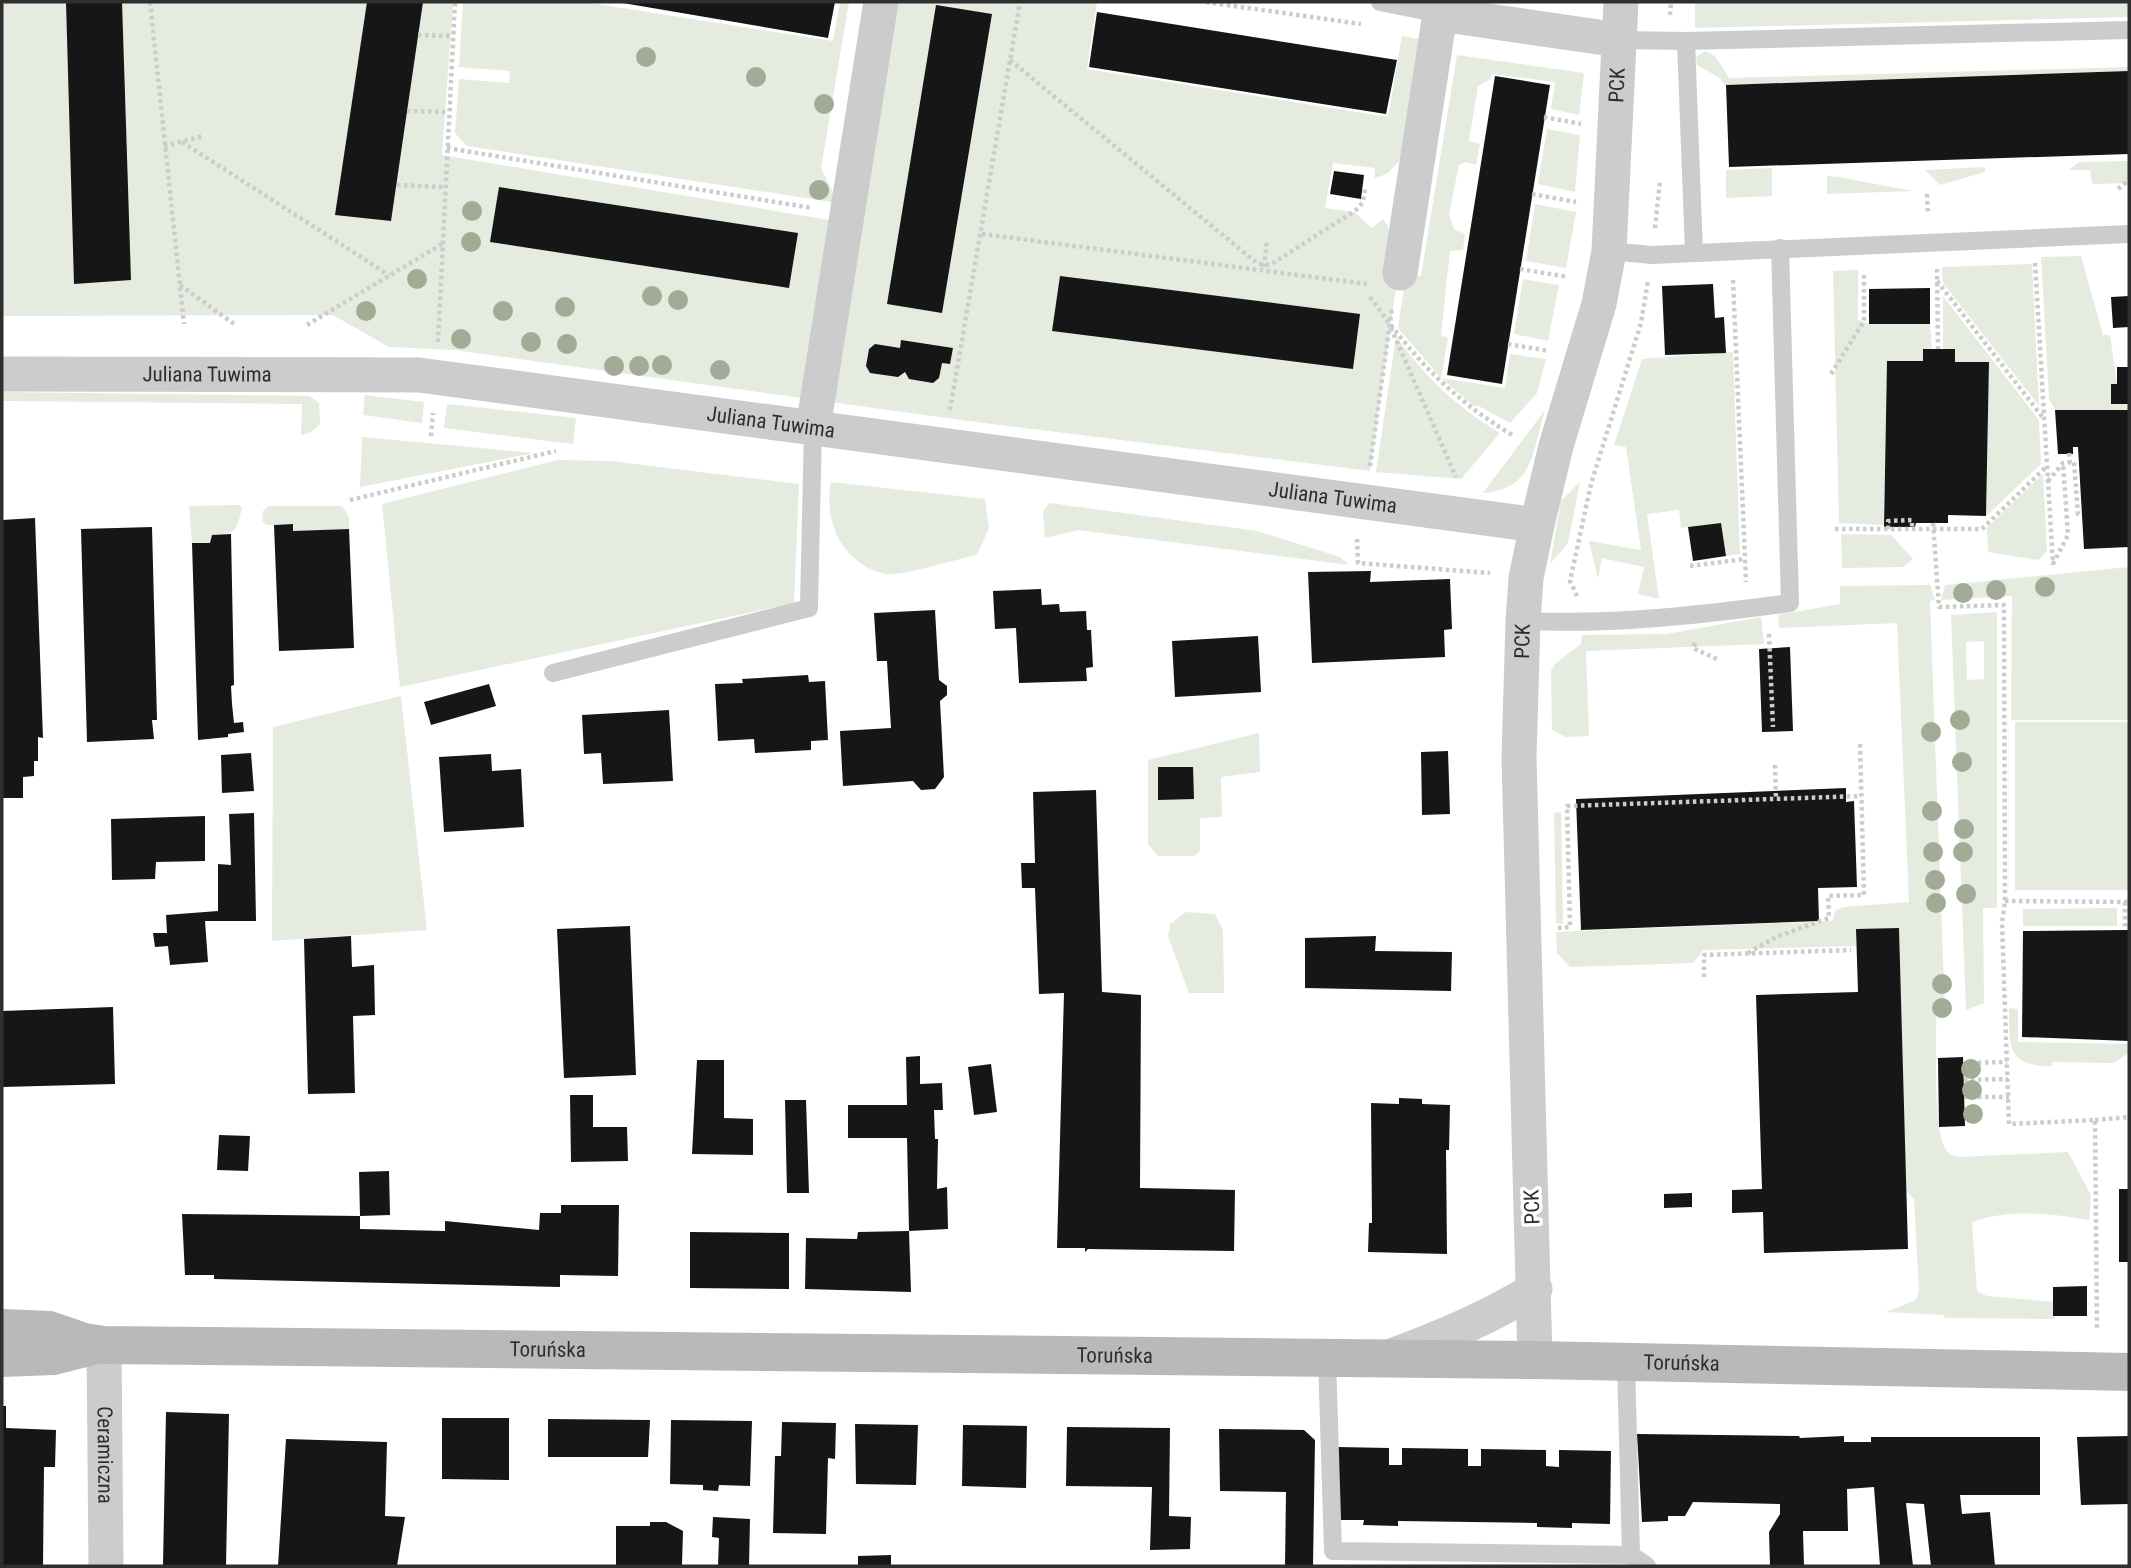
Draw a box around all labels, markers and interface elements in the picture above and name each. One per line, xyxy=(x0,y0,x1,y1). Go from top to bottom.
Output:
street label: PCK xyxy=(1604,67,1630,103)
street label: Juliana Tuwima xyxy=(142,362,272,387)
street label: Juliana Tuwima xyxy=(705,402,836,443)
street label: Juliana Tuwima xyxy=(1267,477,1398,518)
street label: PCK xyxy=(1510,623,1535,659)
street label: PCK xyxy=(1519,1189,1545,1225)
street label: Toruńska xyxy=(509,1337,586,1362)
street label: Toruńska xyxy=(1076,1343,1153,1368)
street label: Toruńska xyxy=(1643,1350,1720,1376)
street label: Ceramiczna xyxy=(93,1406,117,1504)

